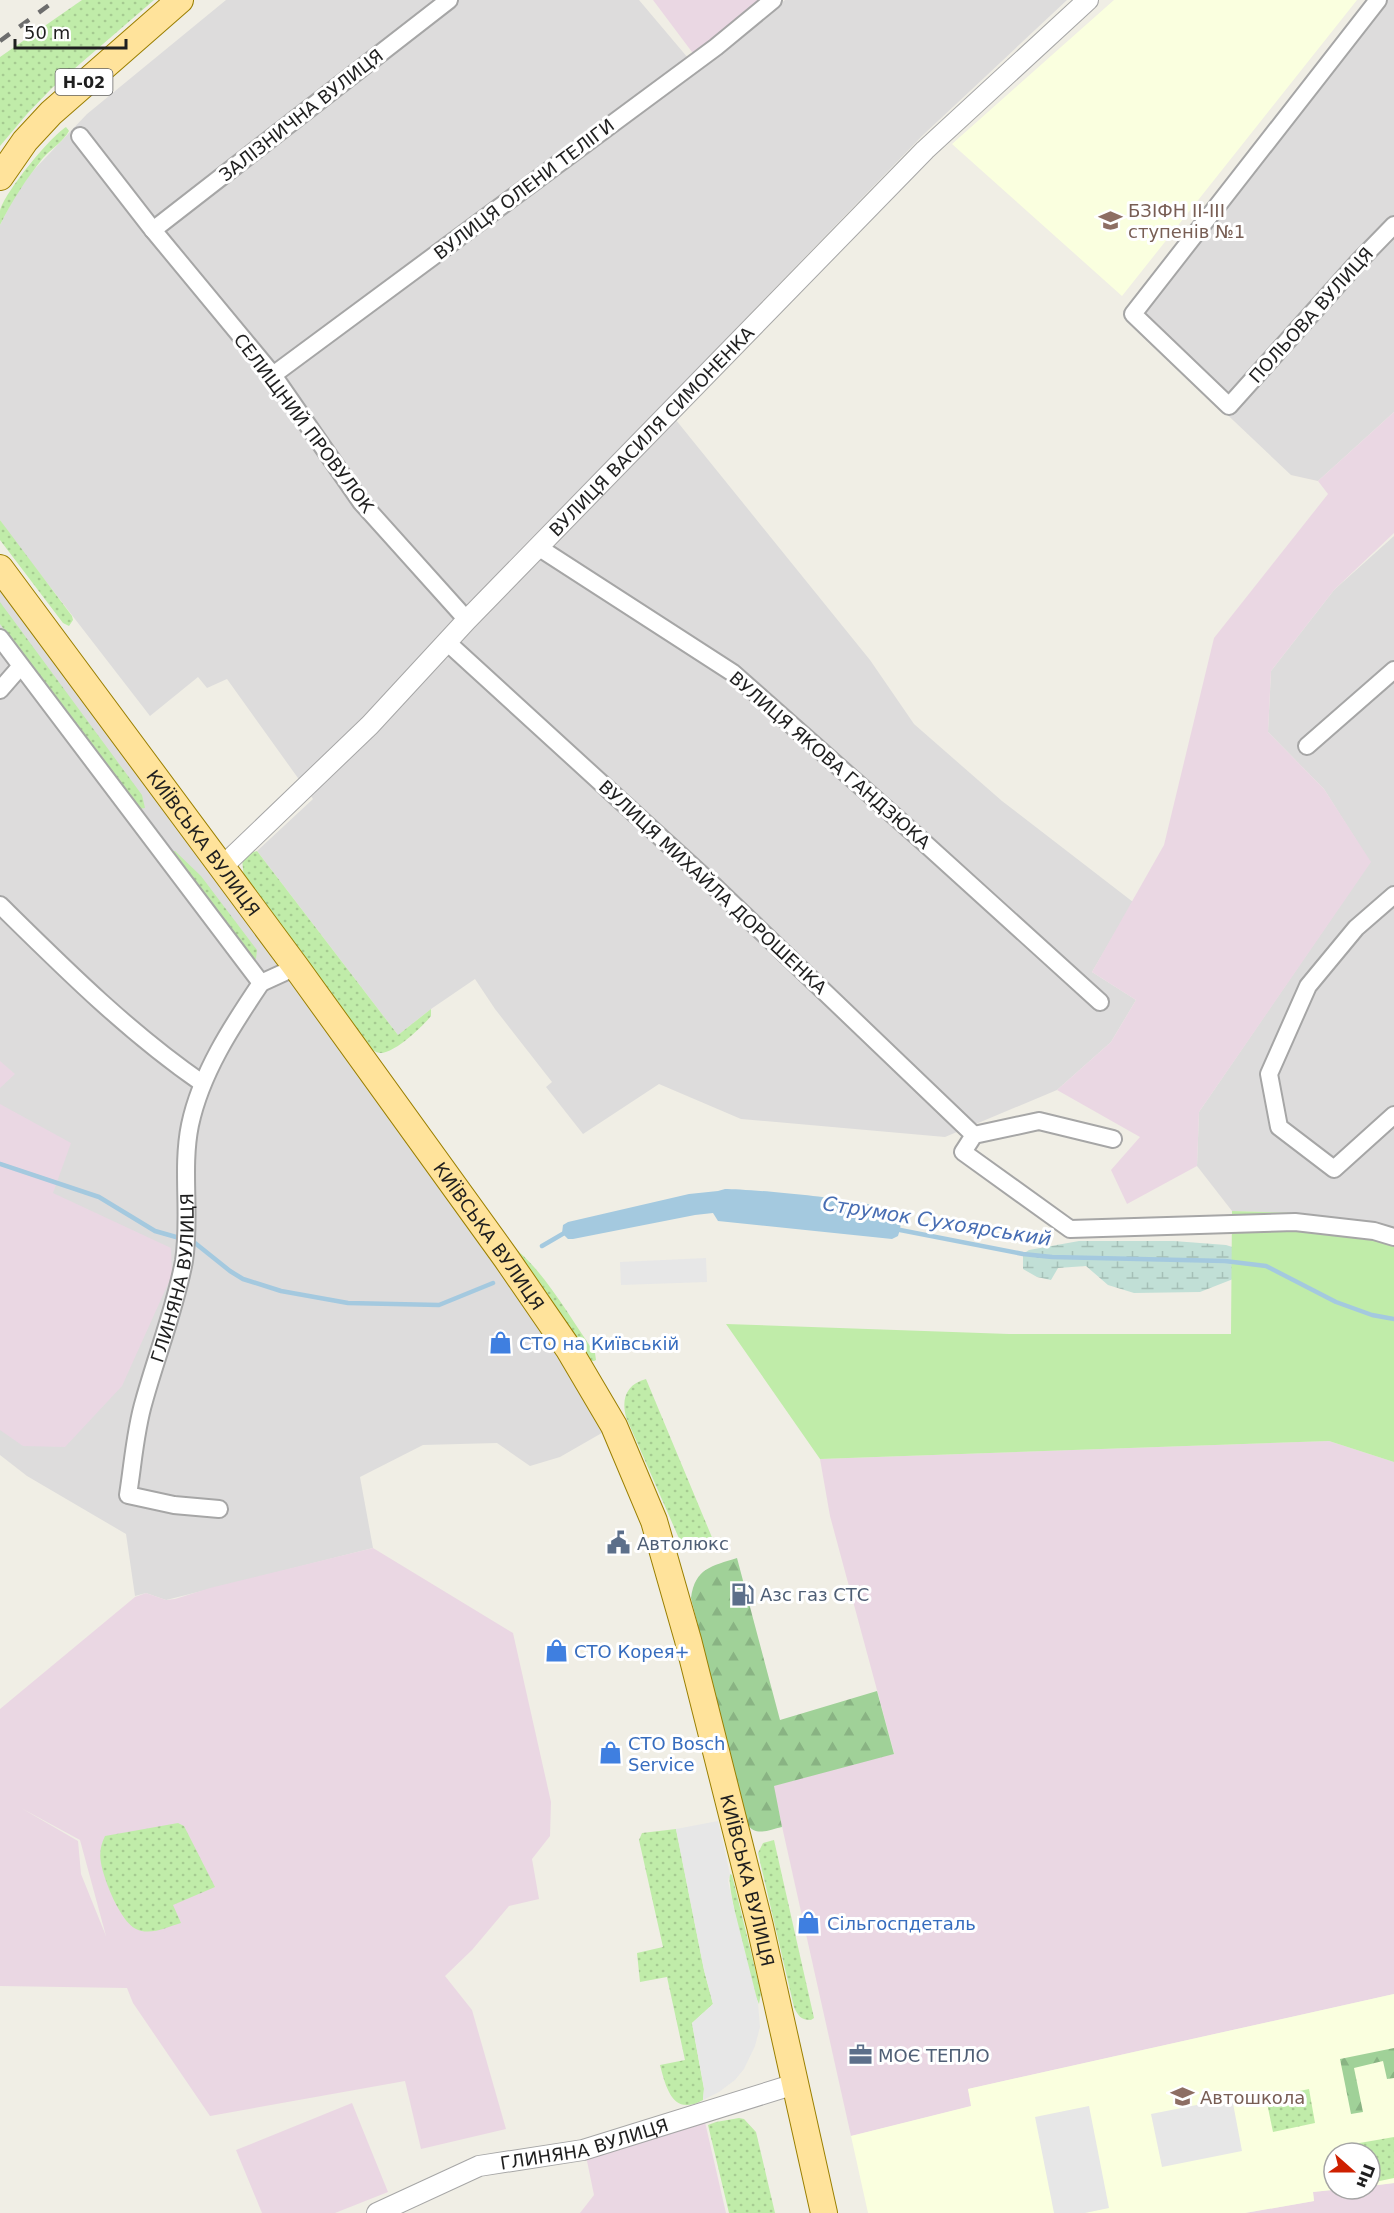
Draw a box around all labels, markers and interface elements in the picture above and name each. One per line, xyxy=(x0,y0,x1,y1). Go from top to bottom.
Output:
scale bar xyxy=(15,12,126,50)
text: 50 m xyxy=(24,22,70,43)
street label: ЗАЛІЗНИЧНА ВУЛИЦЯ xyxy=(215,45,387,185)
road number: Н-02 xyxy=(56,69,112,95)
street label: ВУЛИЦЯ ОЛЕНИ ТЕЛІГИ xyxy=(430,114,618,264)
place label: БЗІФН ІІ-ІІІ ступенів №1 xyxy=(1128,200,1245,242)
school or university icon: БЗІФН ІІ-ІІІ ступенів №1 xyxy=(1097,207,1123,233)
street label: ПОЛЬОВА ВУЛИЦЯ xyxy=(1245,243,1377,387)
street label: ВУЛИЦЯ ВАСИЛЯ СИМОНЕНКА xyxy=(544,321,758,540)
street label: СЕЛИЩНИЙ ПРОВУЛОК xyxy=(230,329,378,517)
street label: ВУЛИЦЯ ЯКОВА ГАНДЗЮКА xyxy=(725,667,935,853)
street label: КИЇВСЬКА ВУЛИЦЯ xyxy=(143,766,265,920)
street label: ВУЛИЦЯ МИХАЙЛА ДОРОШЕНКА xyxy=(595,776,832,999)
street label: КИЇВСЬКА ВУЛИЦЯ xyxy=(430,1158,549,1314)
water label: Струмок Сухоярський xyxy=(821,1191,1053,1251)
street label: ГЛИНЯНА ВУЛИЦЯ xyxy=(146,1193,197,1365)
shop icon: СТО на Київській xyxy=(488,1330,514,1356)
place label: СТО на Київській xyxy=(519,1333,679,1354)
public building icon: Автолюкс xyxy=(606,1530,632,1556)
place label: Автолюкс xyxy=(637,1533,729,1554)
fuel station icon: Азс газ СТС xyxy=(729,1581,755,1607)
place label: Азс газ СТС xyxy=(760,1584,869,1605)
shop icon: СТО Корея+ xyxy=(543,1638,569,1664)
place label: СТО Корея+ xyxy=(574,1641,690,1662)
place label: СТО Bosch Service xyxy=(628,1733,726,1775)
shop icon: СТО Bosch Service xyxy=(597,1740,623,1766)
street label: КИЇВСЬКА ВУЛИЦЯ xyxy=(717,1792,779,1968)
shop icon: Сільгоспдеталь xyxy=(796,1910,822,1936)
place label: Сільгоспдеталь xyxy=(827,1913,976,1934)
office icon: МОЄ ТЕПЛО xyxy=(847,2042,873,2068)
place label: МОЄ ТЕПЛО xyxy=(878,2045,990,2066)
school or university icon: Автошкола xyxy=(1169,2084,1195,2110)
place label: Автошкола xyxy=(1200,2087,1305,2108)
street label: ГЛИНЯНА ВУЛИЦЯ xyxy=(499,2114,671,2173)
north arrow xyxy=(1322,2141,1382,2201)
text: Пн xyxy=(1352,2161,1379,2191)

